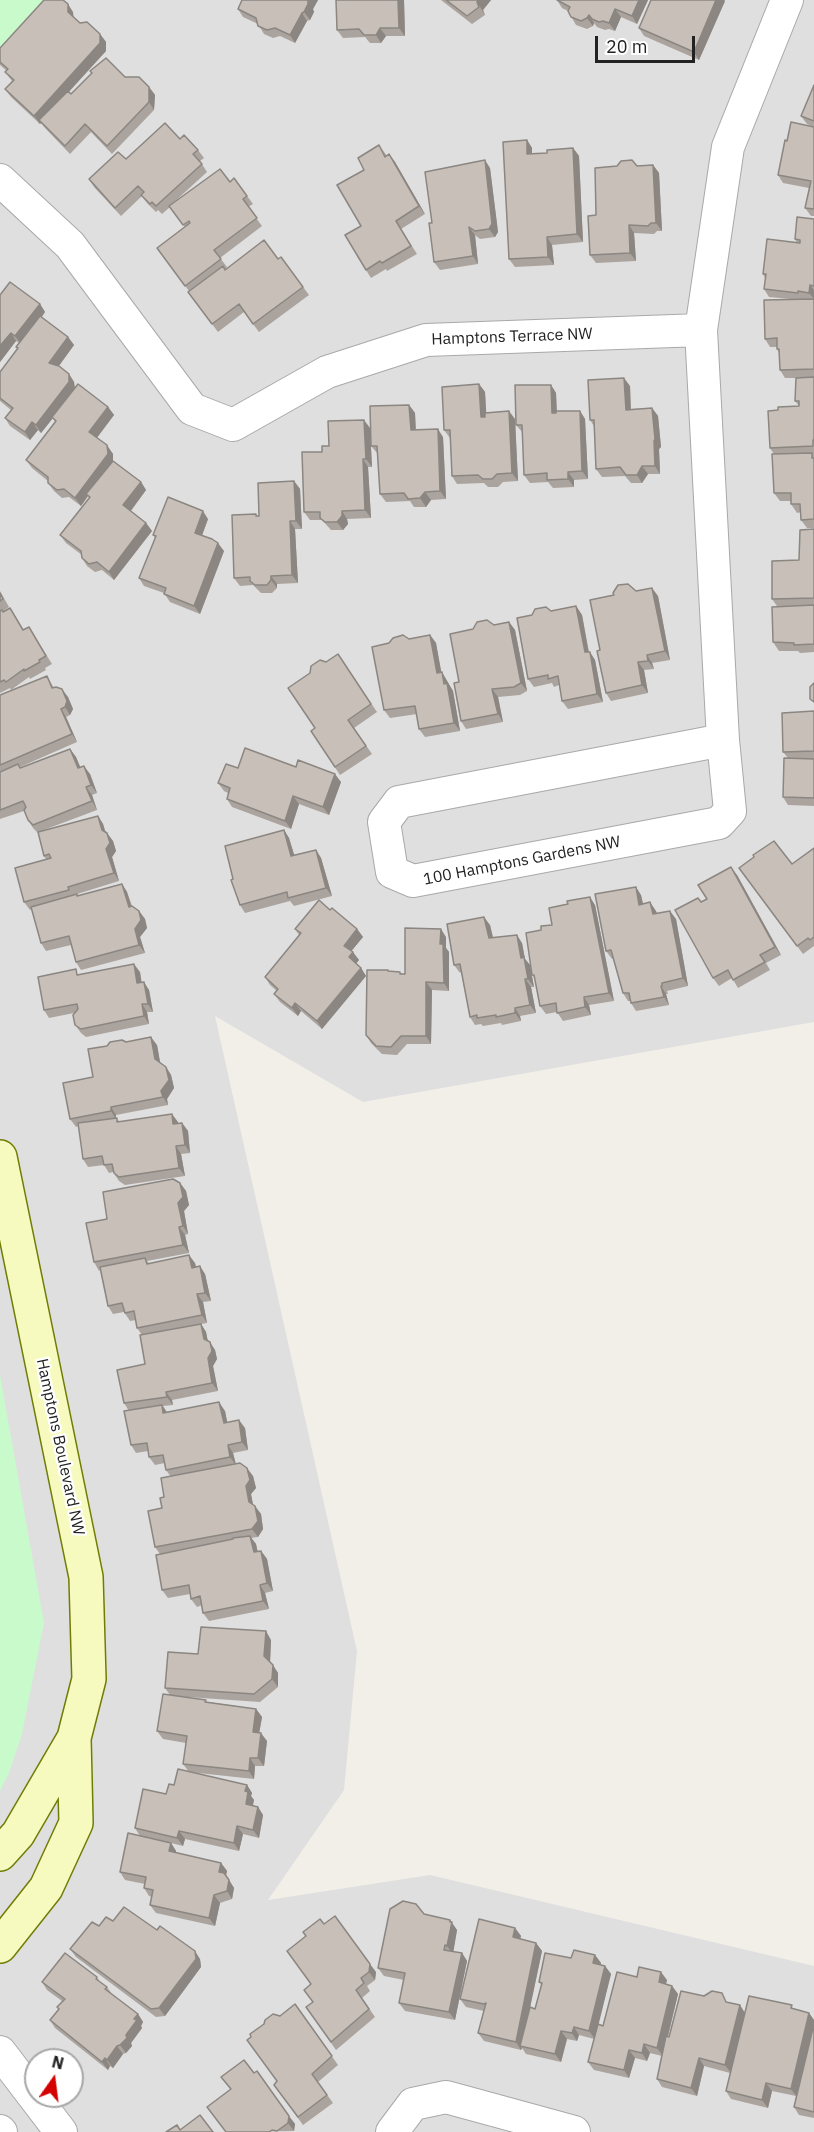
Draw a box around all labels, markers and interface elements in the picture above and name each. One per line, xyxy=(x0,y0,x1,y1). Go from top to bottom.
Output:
scale bar xyxy=(598,24,698,62)
text: 20 m xyxy=(606,35,648,58)
street label: Hamptons Terrace NW xyxy=(431,325,593,349)
street label: 100 Hamptons Gardens NW xyxy=(422,832,622,890)
street label: Hamptons Boulevard NW xyxy=(32,1357,88,1537)
north arrow xyxy=(24,2048,84,2108)
text: N xyxy=(50,2051,66,2074)

